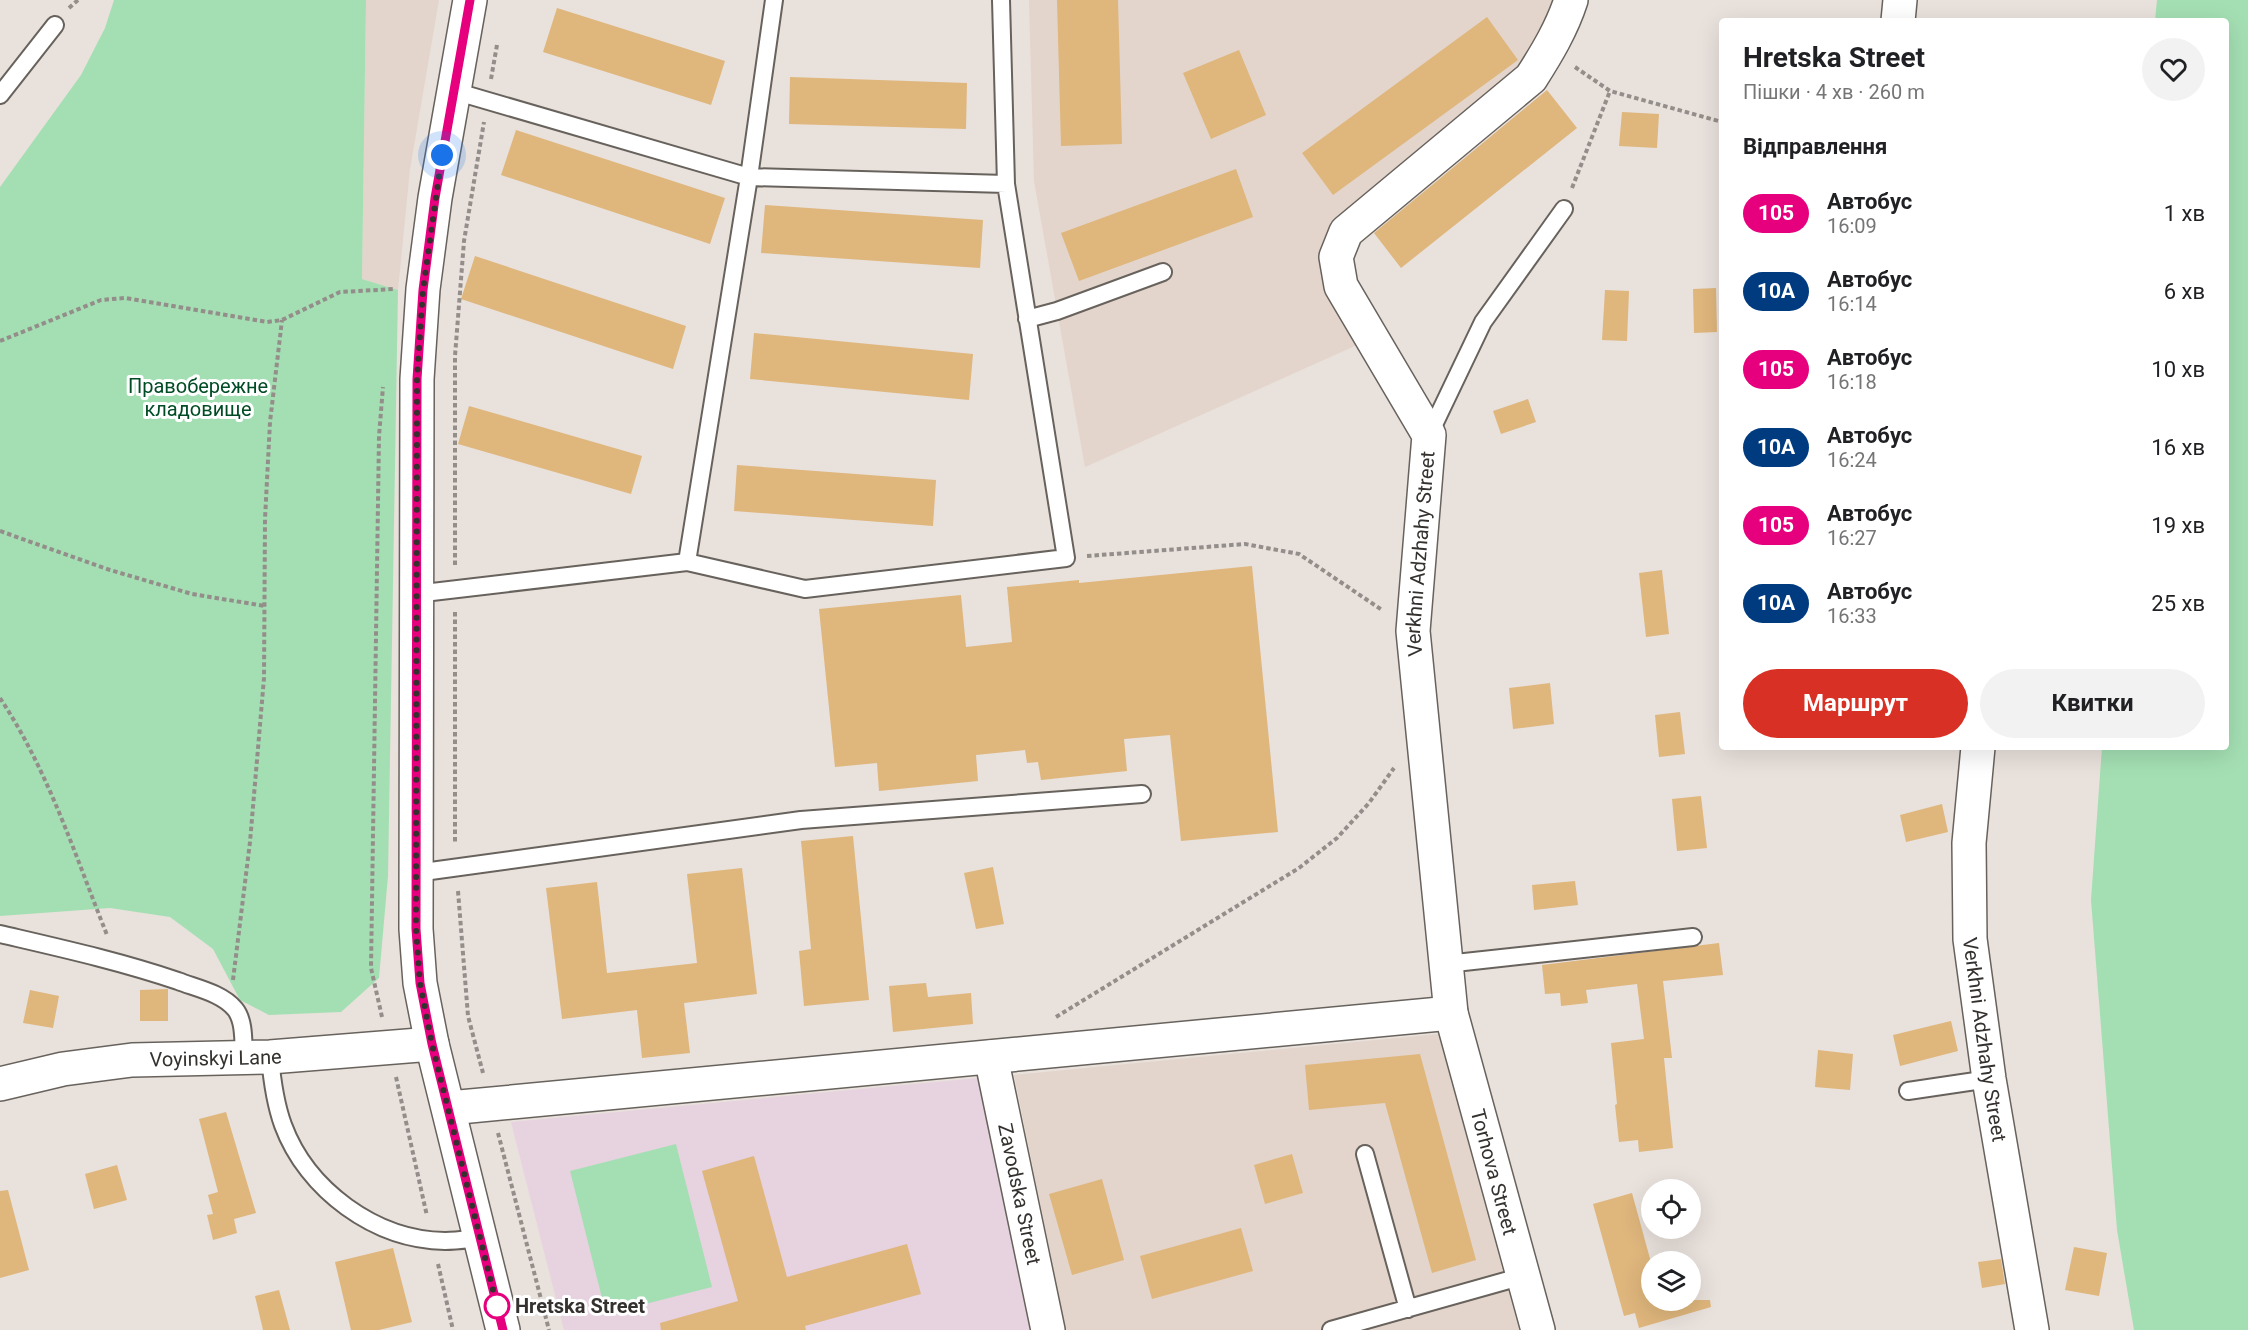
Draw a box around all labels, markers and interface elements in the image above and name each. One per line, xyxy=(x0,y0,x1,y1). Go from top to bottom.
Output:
button: heart xyxy=(2142,38,2205,101)
text: Hretska Street xyxy=(1743,41,1925,74)
text: Пішки · 4 хв · 260 m xyxy=(1743,80,1925,104)
text: Відправлення xyxy=(1743,134,1887,159)
your location xyxy=(427,140,457,170)
text: Автобус xyxy=(1827,189,1912,214)
text: 105 xyxy=(1758,201,1794,225)
text: 1 хв xyxy=(2164,201,2205,226)
text: 16:09 xyxy=(1827,214,1877,238)
text: Автобус xyxy=(1827,267,1912,292)
text: 10А xyxy=(1757,279,1795,303)
text: 6 хв xyxy=(2164,279,2205,304)
text: 16:14 xyxy=(1827,292,1877,316)
text: Автобус xyxy=(1827,345,1912,370)
text: 105 xyxy=(1758,357,1794,381)
text: 10 хв xyxy=(2151,357,2205,382)
text: 16:18 xyxy=(1827,370,1877,394)
park label: Правобережне кладовище xyxy=(128,374,268,421)
text: Автобус xyxy=(1827,423,1912,448)
text: 10А xyxy=(1757,435,1795,459)
text: 16 хв xyxy=(2151,435,2205,460)
text: 16:24 xyxy=(1827,448,1877,472)
street label: Verkhni Adzhahy Street xyxy=(1401,450,1440,658)
text: Автобус xyxy=(1827,501,1912,526)
text: 105 xyxy=(1758,513,1794,537)
text: 19 хв xyxy=(2151,513,2205,538)
text: 16:27 xyxy=(1827,526,1877,550)
text: Автобус xyxy=(1827,579,1912,604)
text: 10А xyxy=(1757,591,1795,615)
text: 25 хв xyxy=(2151,591,2205,616)
text: 16:33 xyxy=(1827,604,1877,628)
button: Маршрут xyxy=(1743,669,1968,738)
button: Квитки xyxy=(1980,669,2205,738)
street label: Verkhni Adzhahy Street xyxy=(1958,936,2012,1143)
street label: Voyinskyi Lane xyxy=(149,1044,283,1072)
street label: Torhova Street xyxy=(1466,1106,1522,1238)
street label: Zavodska Street xyxy=(993,1121,1046,1267)
map controls xyxy=(1641,1179,1701,1311)
button: locate xyxy=(1641,1179,1701,1239)
button: layers xyxy=(1641,1251,1701,1311)
marker: Hretska Street xyxy=(484,1293,510,1319)
place label: Hretska Street xyxy=(515,1294,645,1318)

